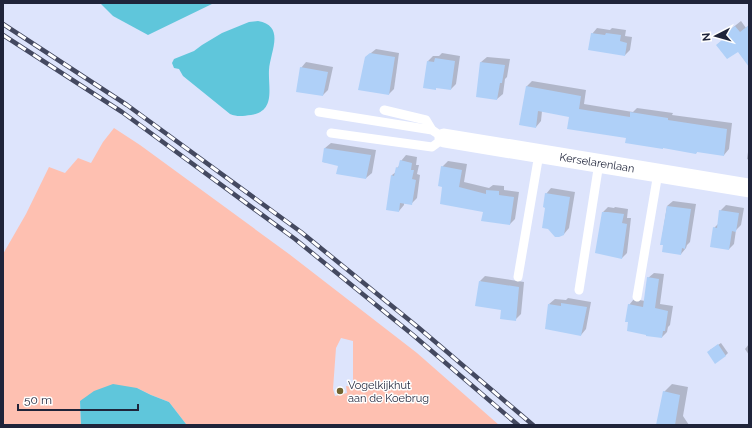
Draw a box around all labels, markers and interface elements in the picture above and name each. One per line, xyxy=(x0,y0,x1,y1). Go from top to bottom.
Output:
north arrow xyxy=(696,16,736,56)
text: N xyxy=(700,32,713,42)
street label: Kerselarenlaan xyxy=(559,151,635,175)
place label: Vogelkijkhut aan de Koebrug xyxy=(348,379,429,405)
scale bar xyxy=(18,386,138,412)
marker: Vogelkijkhut aan de Koebrug xyxy=(335,386,345,396)
text: 50 m xyxy=(24,393,52,407)

